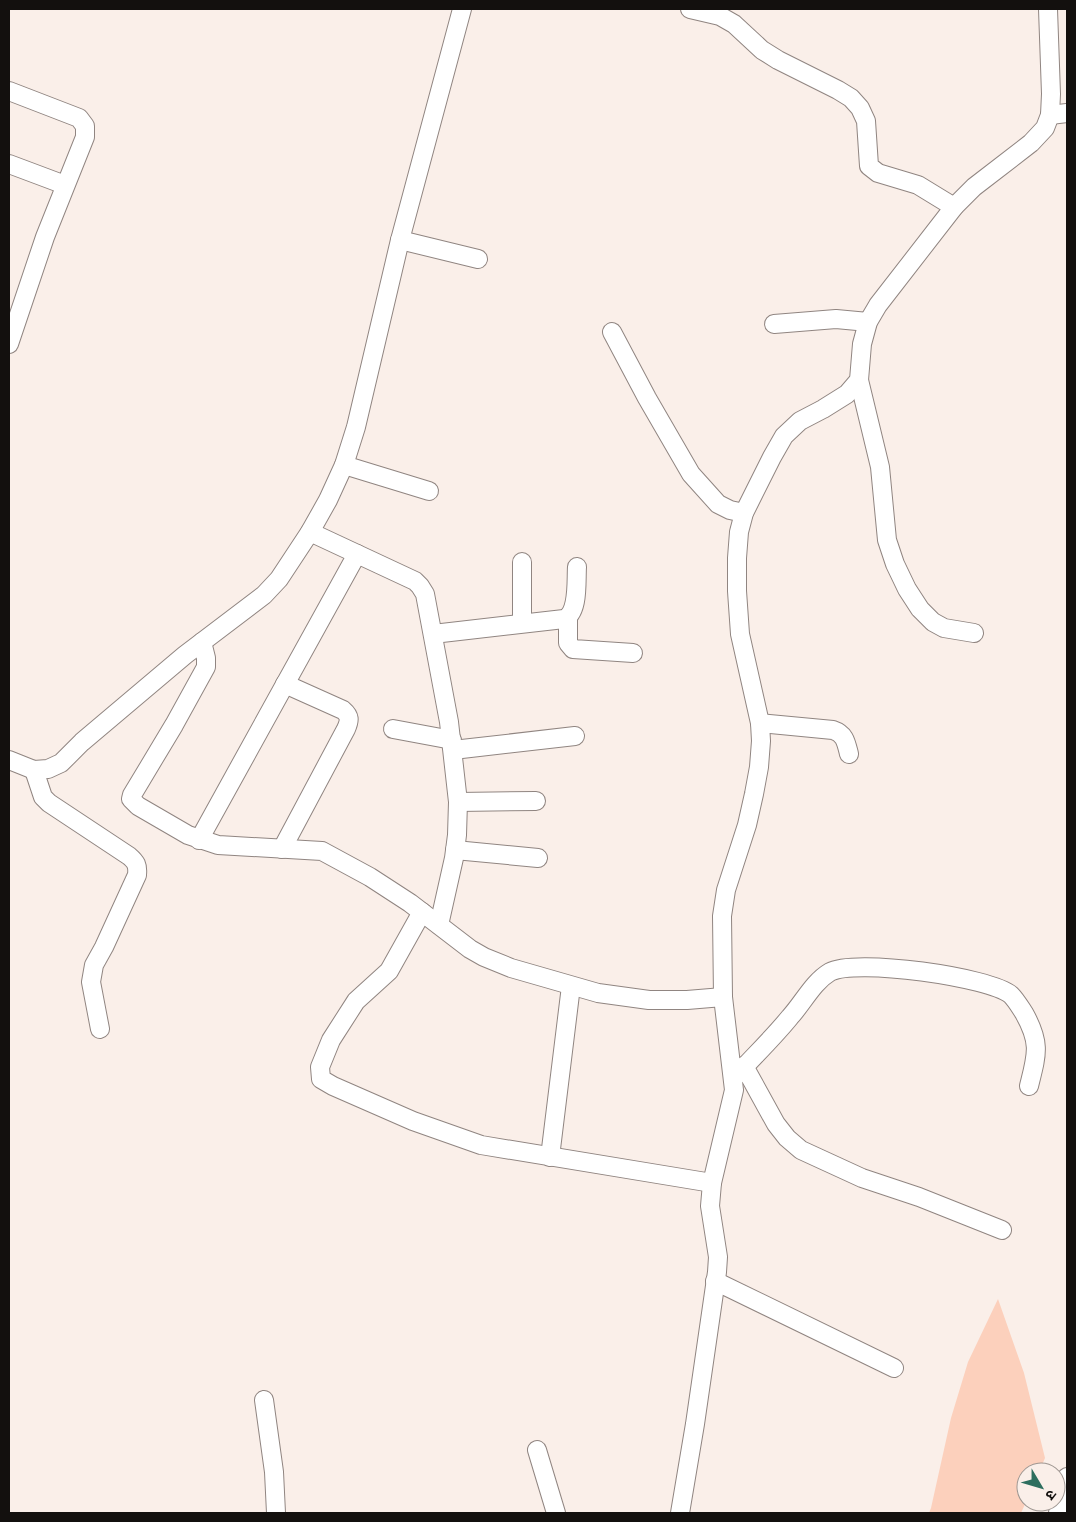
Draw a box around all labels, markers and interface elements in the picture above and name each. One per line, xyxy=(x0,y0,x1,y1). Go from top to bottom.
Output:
north arrow xyxy=(1016,1462,1066,1512)
text: उ xyxy=(1042,1487,1061,1504)

